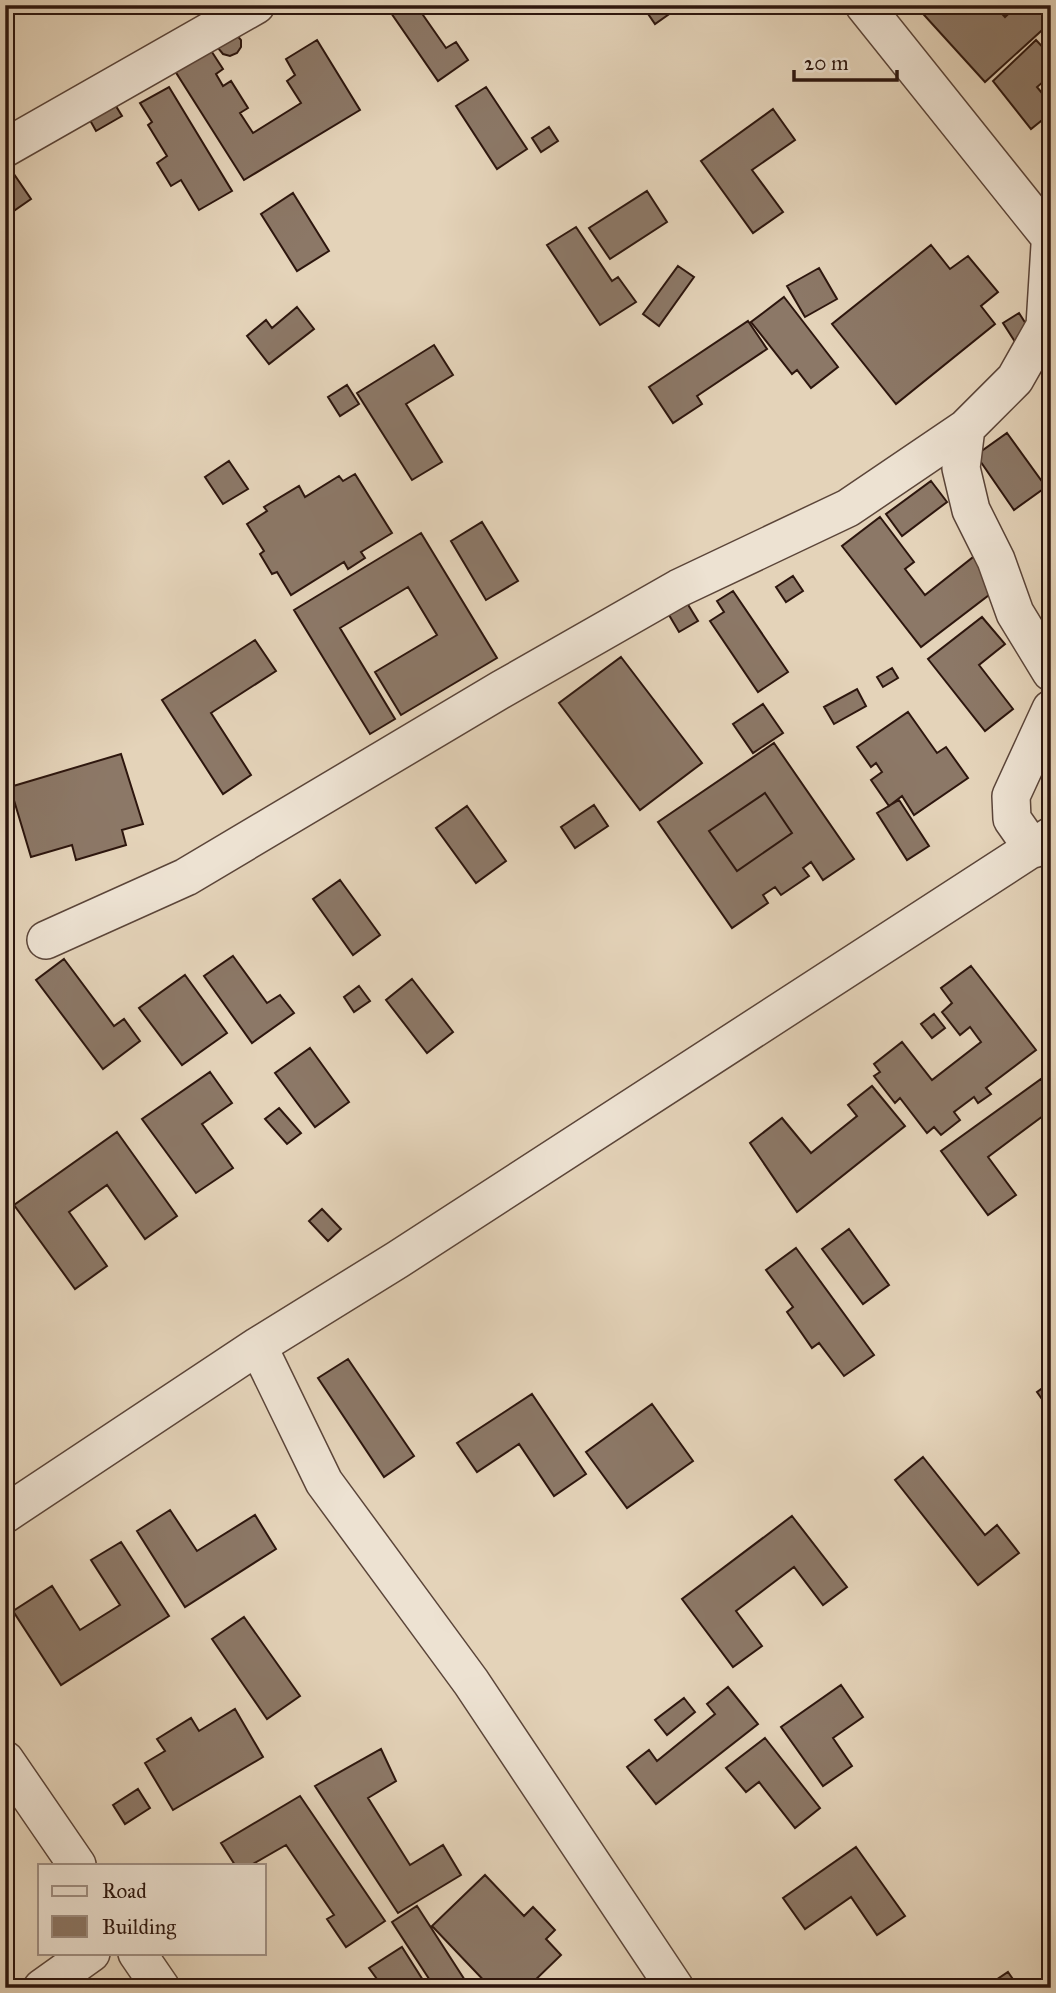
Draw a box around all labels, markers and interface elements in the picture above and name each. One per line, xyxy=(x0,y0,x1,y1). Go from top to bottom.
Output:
scale bar xyxy=(794,38,897,82)
text: 20 m xyxy=(804,50,849,76)
legend xyxy=(38,1864,266,1954)
text: Road xyxy=(102,1878,147,1904)
text: Building xyxy=(102,1914,176,1940)

